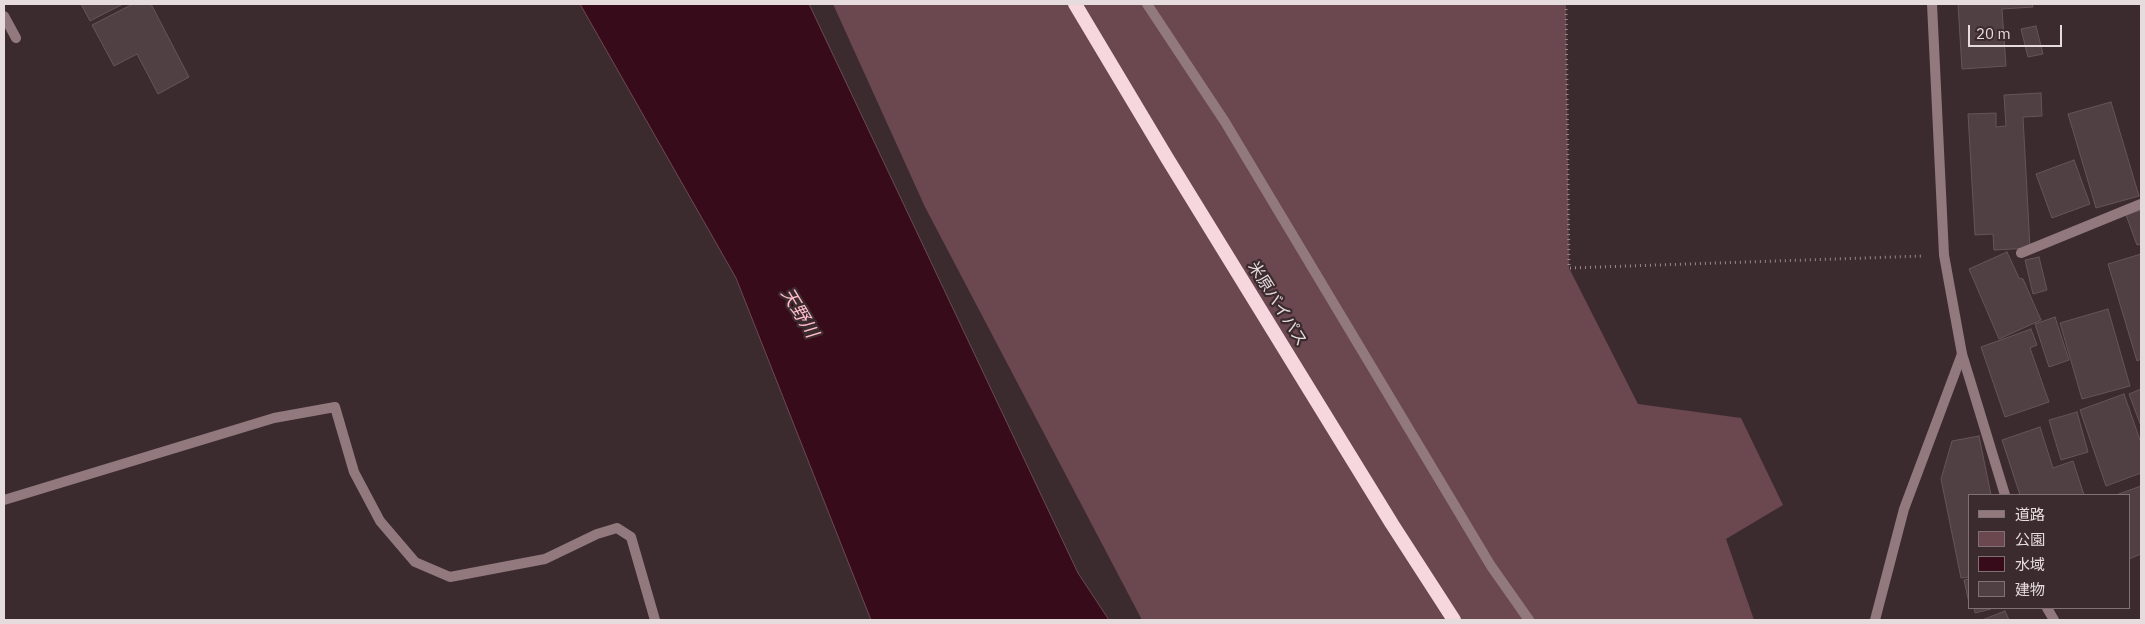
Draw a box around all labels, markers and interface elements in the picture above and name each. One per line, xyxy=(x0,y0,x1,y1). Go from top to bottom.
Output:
scale bar xyxy=(1970,15,2064,47)
text: 20 m xyxy=(1976,24,2011,43)
street label: 米原バイパス xyxy=(1243,258,1311,350)
water label: 天野川 xyxy=(776,284,822,342)
legend xyxy=(1968,494,2130,609)
text: 道路 xyxy=(2015,505,2045,524)
text: 公園 xyxy=(2015,530,2045,549)
text: 水域 xyxy=(2015,555,2045,574)
text: 建物 xyxy=(2015,580,2045,599)

